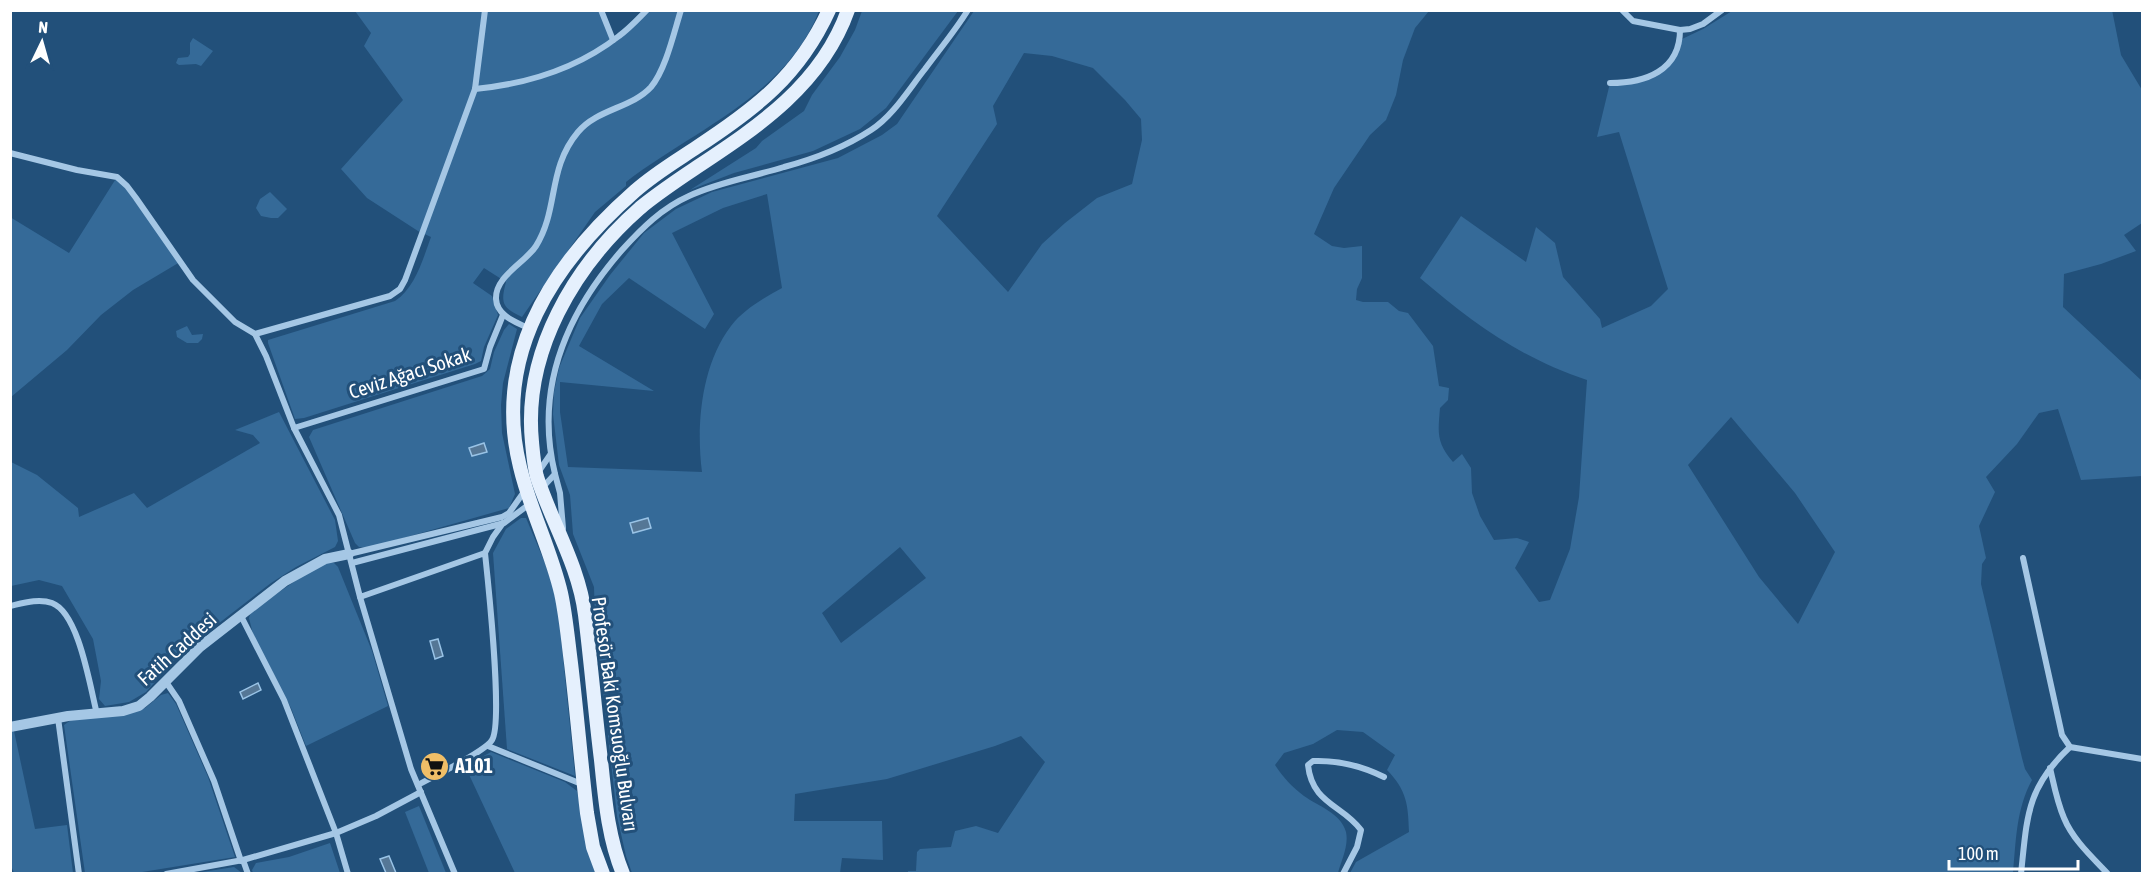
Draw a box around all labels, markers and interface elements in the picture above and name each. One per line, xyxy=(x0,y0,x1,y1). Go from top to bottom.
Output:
north arrow xyxy=(12,12,72,72)
text: N xyxy=(38,18,49,36)
street label: Ceviz Ağacı Sokak xyxy=(346,342,474,403)
street label: Profesör Baki Komsuoğlu Bulvarı xyxy=(588,595,643,833)
street label: Fatih Caddesi xyxy=(133,607,221,690)
supermarket icon: A101 xyxy=(418,750,450,782)
place label: A101 xyxy=(454,754,493,777)
scale bar xyxy=(1949,833,2078,871)
text: 100 m xyxy=(1958,843,1999,864)

